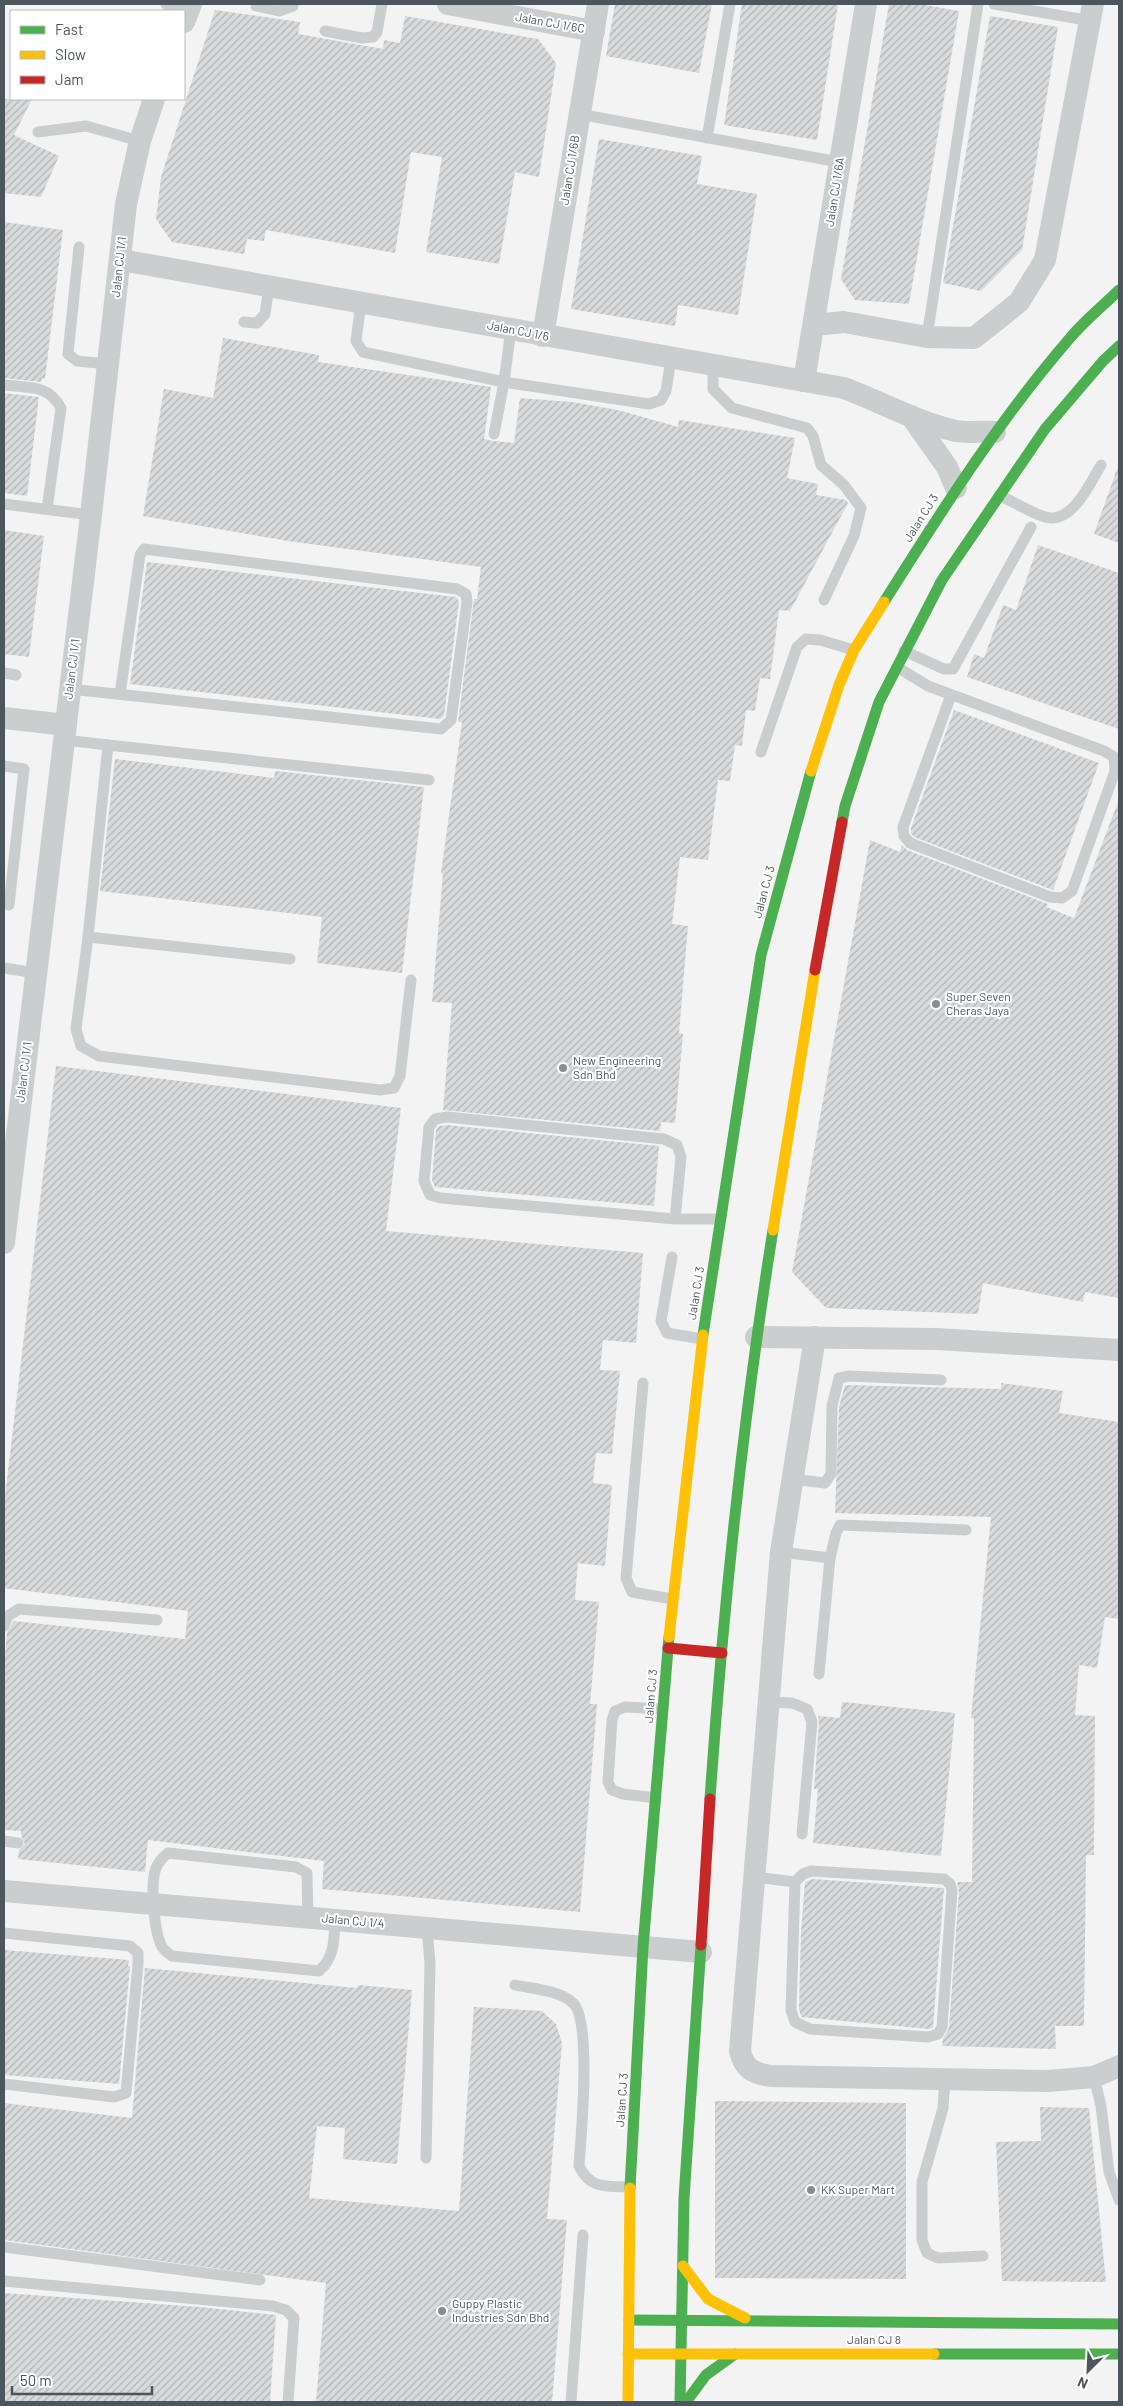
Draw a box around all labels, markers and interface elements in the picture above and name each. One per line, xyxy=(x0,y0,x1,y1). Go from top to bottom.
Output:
street label: Jalan CJ 1/6C xyxy=(514,9,586,35)
legend xyxy=(10,10,185,100)
text: Fast xyxy=(55,20,83,38)
text: Slow xyxy=(55,45,86,63)
text: Jam xyxy=(55,70,84,88)
street label: Jalan CJ 1/6B xyxy=(557,134,581,206)
street label: Jalan CJ 1/6A xyxy=(822,156,846,228)
street label: Jalan CJ 1/1 xyxy=(108,236,128,298)
street label: Jalan CJ 1/6 xyxy=(486,317,550,343)
street label: Jalan CJ 3 xyxy=(900,491,940,544)
street label: Jalan CJ 1/1 xyxy=(60,638,82,700)
street label: Jalan CJ 3 xyxy=(749,864,777,920)
place label: Super Seven Cheras Jaya xyxy=(946,989,1011,1017)
marker: Super Seven Cheras Jaya xyxy=(930,998,942,1010)
street label: Jalan CJ 1/1 xyxy=(12,1041,34,1103)
place label: New Engineering Sdn Bhd xyxy=(573,1053,661,1081)
marker: New Engineering Sdn Bhd xyxy=(557,1062,569,1074)
street label: Jalan CJ 3 xyxy=(684,1265,706,1321)
street label: Jalan CJ 3 xyxy=(641,1668,659,1723)
street label: Jalan CJ 1/4 xyxy=(321,1910,385,1930)
street label: Jalan CJ 3 xyxy=(612,2073,630,2127)
place label: KK Super Mart xyxy=(821,2182,895,2196)
marker: KK Super Mart xyxy=(805,2184,817,2196)
place label: Guppy Plastic Industries Sdn Bhd xyxy=(452,2296,549,2324)
marker: Guppy Plastic Industries Sdn Bhd xyxy=(436,2305,448,2317)
street label: Jalan CJ 8 xyxy=(847,2332,901,2346)
north arrow xyxy=(1063,2346,1113,2396)
scale bar xyxy=(12,2364,152,2396)
text: 50 m xyxy=(20,2371,52,2389)
text: N xyxy=(1075,2374,1090,2393)

